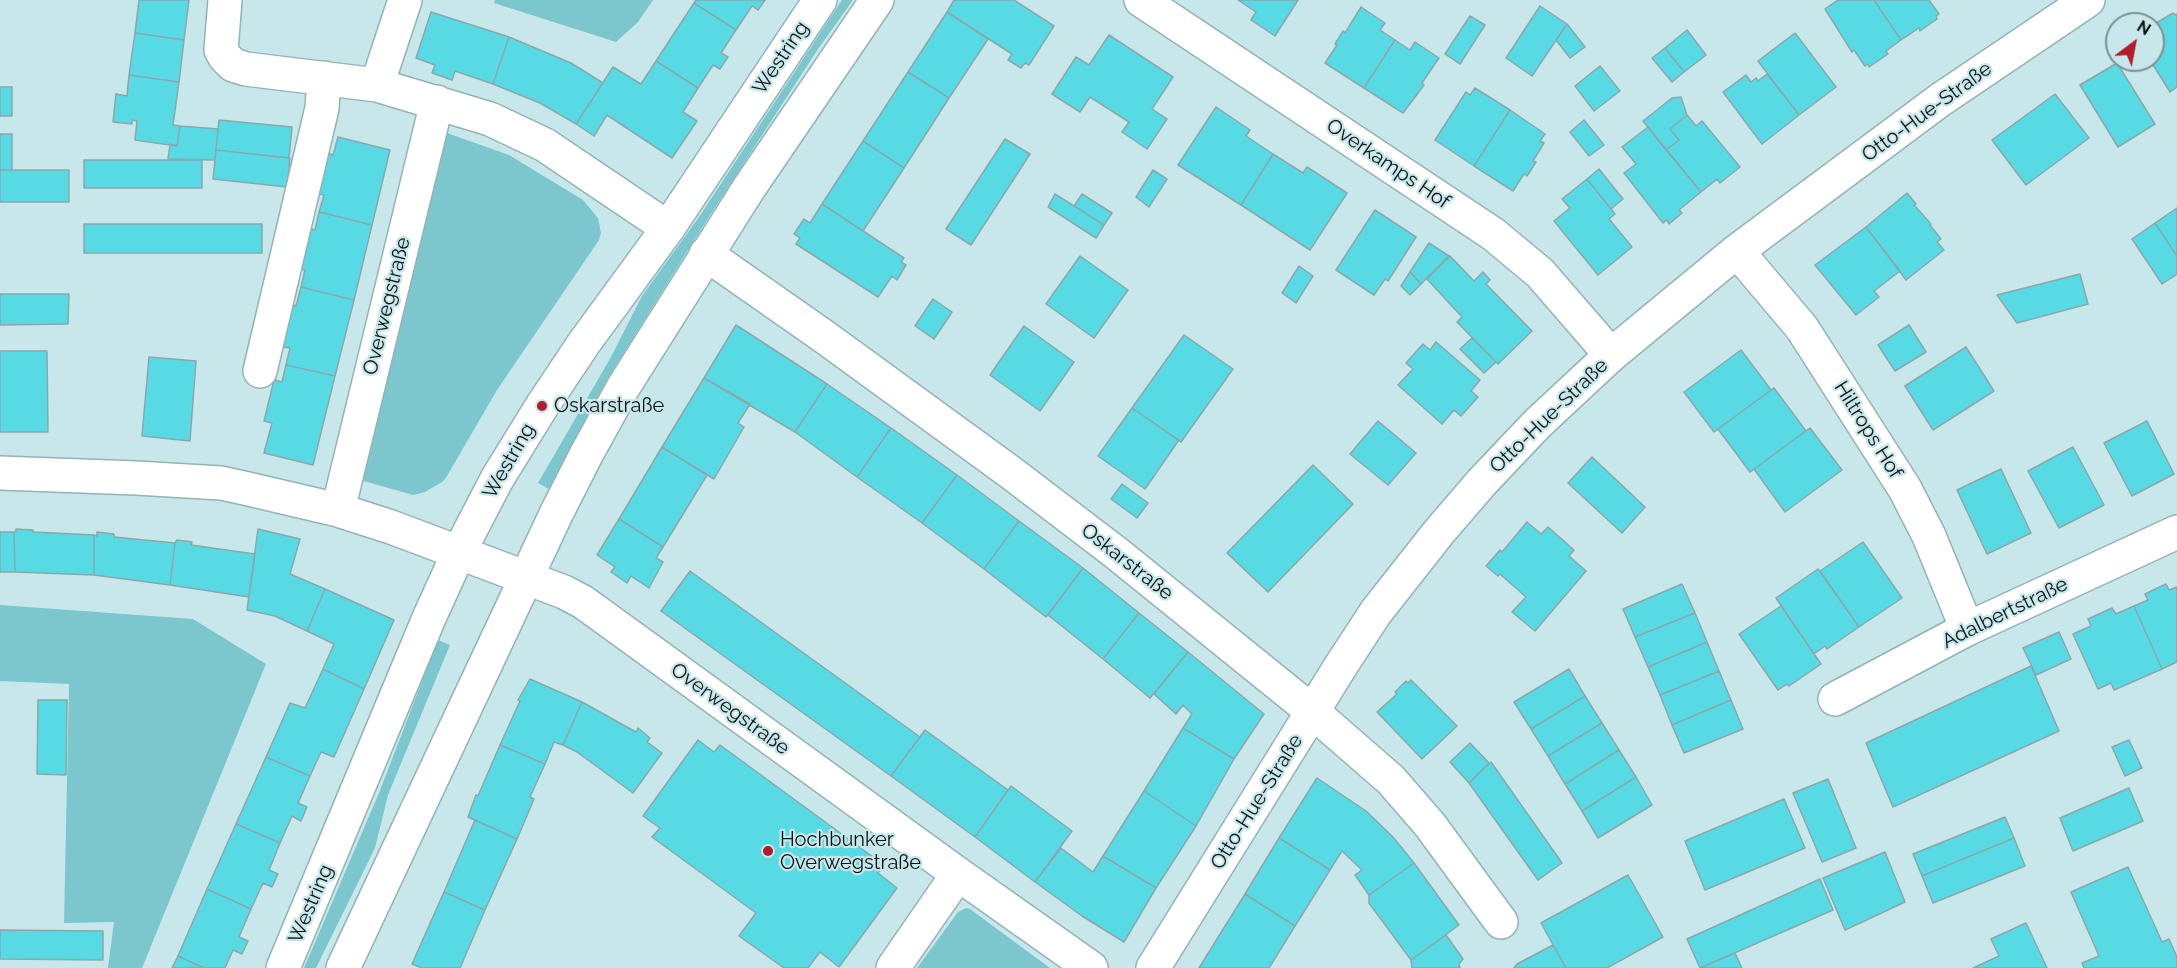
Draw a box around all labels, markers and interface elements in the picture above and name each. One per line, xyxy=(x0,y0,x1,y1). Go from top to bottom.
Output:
north arrow xyxy=(2105,12,2165,72)
street label: Westring xyxy=(748,17,814,99)
text: N xyxy=(2134,17,2154,39)
street label: Otto-Hue-Straße xyxy=(1857,57,1997,167)
street label: Overkamps Hof xyxy=(1322,114,1454,214)
street label: Overwegstraße xyxy=(358,235,416,377)
street label: Otto-Hue-Straße xyxy=(1485,354,1613,478)
street label: Hiltrops Hof xyxy=(1829,377,1907,483)
place label: Oskarstraße xyxy=(554,394,664,418)
marker: Oskarstraße xyxy=(535,399,549,413)
street label: Westring xyxy=(478,419,540,503)
street label: Oskarstraße xyxy=(1076,519,1178,605)
street label: Adalbertstraße xyxy=(1938,572,2072,654)
street label: Overwegstraße xyxy=(666,658,794,760)
street label: Otto-Hue-Straße xyxy=(1206,730,1308,874)
place label: Hochbunker Overwegstraße xyxy=(780,828,921,875)
marker: Hochbunker Overwegstraße xyxy=(761,844,775,858)
street label: Westring xyxy=(284,861,338,947)

